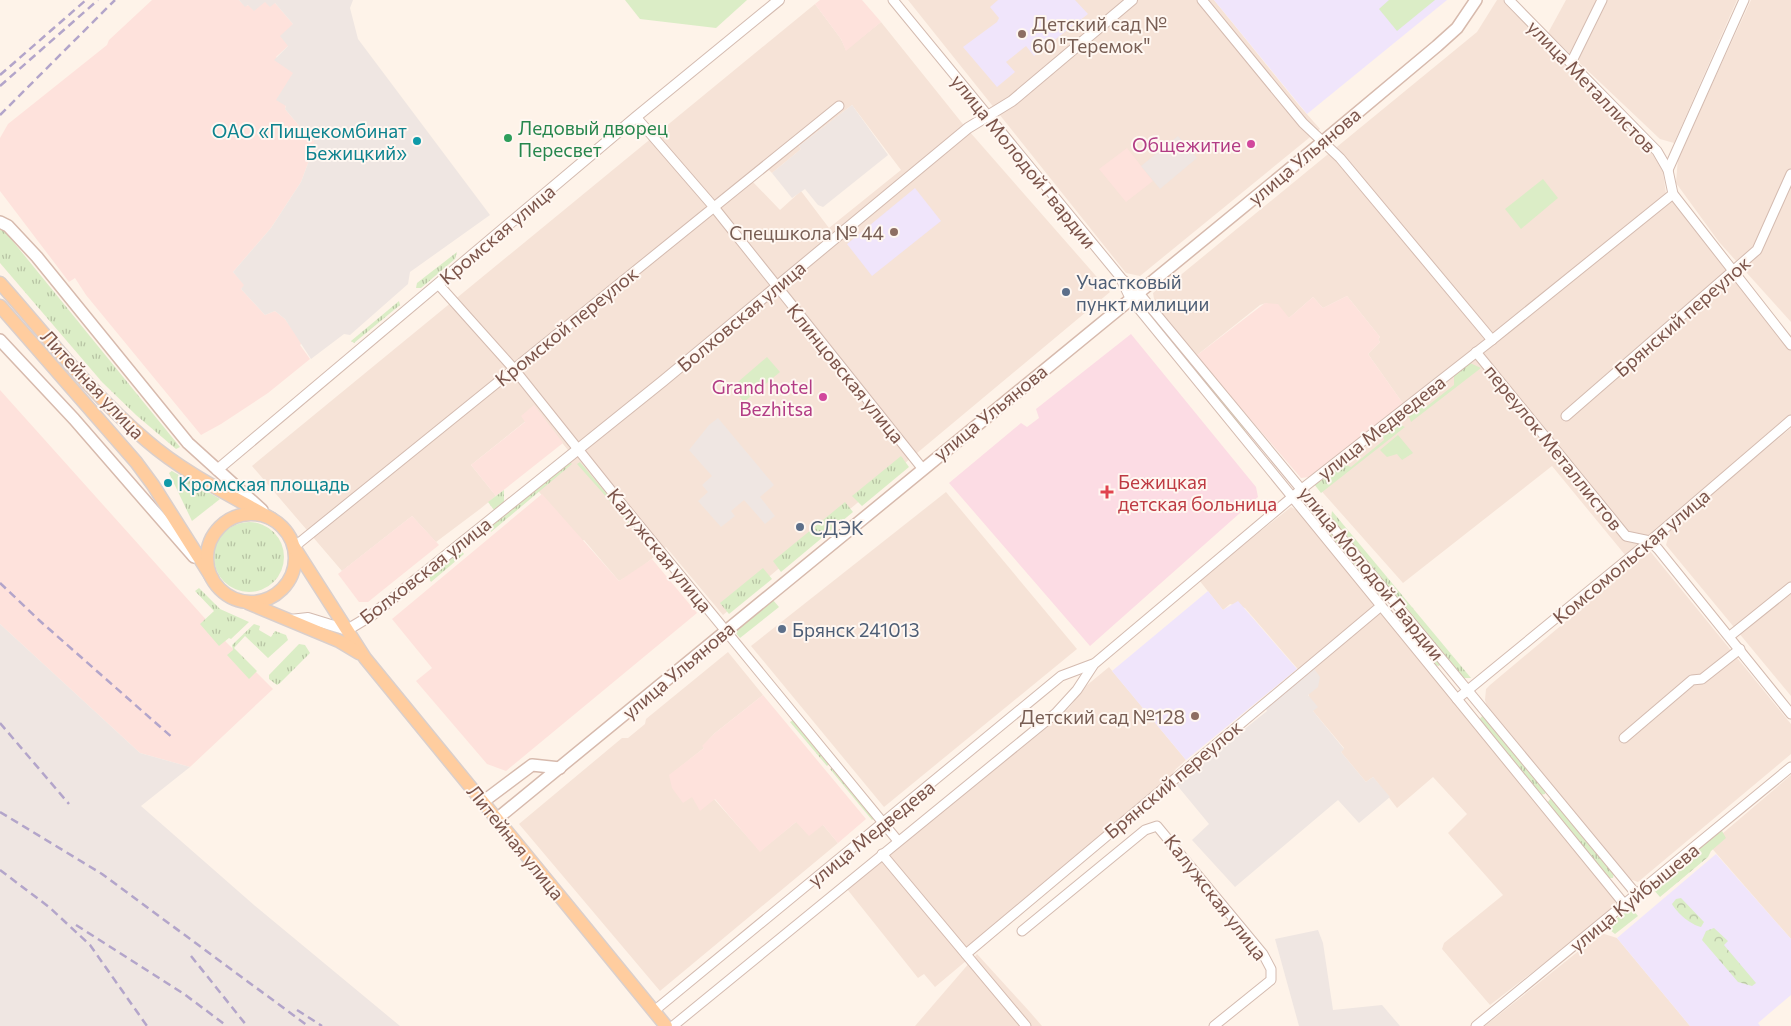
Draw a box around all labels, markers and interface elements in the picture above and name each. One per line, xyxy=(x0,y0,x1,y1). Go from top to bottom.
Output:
place label: Детский сад № 60 "Теремок" xyxy=(1032,12,1167,57)
street label: улица Металлистов xyxy=(1523,15,1661,157)
marker: Детский сад № 60 "Теремок" xyxy=(1016,28,1028,40)
street label: улица Молодой Гвардии xyxy=(947,69,1101,253)
street label: улица Ульянова xyxy=(1243,102,1365,210)
place label: Ледовый дворец Пересвет xyxy=(518,116,668,161)
place label: ОАО «Пищекомбинат Бежицкий» xyxy=(212,119,407,164)
marker: Ледовый дворец Пересвет xyxy=(502,132,514,144)
place label: Общежитие xyxy=(1132,133,1241,156)
marker: ОАО «Пищекомбинат Бежицкий» xyxy=(411,135,423,147)
marker: Общежитие xyxy=(1245,138,1257,150)
street label: Кромская улица xyxy=(435,179,559,289)
place label: Спецшкола № 44 xyxy=(729,221,884,244)
marker: Спецшкола № 44 xyxy=(888,226,900,238)
street label: Брянский переулок xyxy=(1609,251,1755,381)
street label: Болховская улица xyxy=(672,256,810,376)
street label: Кромской переулок xyxy=(490,261,642,391)
place label: Участковый пункт милиции xyxy=(1076,270,1209,315)
marker: Участковый пункт милиции xyxy=(1060,286,1072,298)
street label: Клинцовская улица xyxy=(783,299,909,447)
street label: Литейная улица xyxy=(36,325,150,443)
street label: улица Ульянова xyxy=(929,359,1051,465)
street label: переулок Металлистов xyxy=(1480,360,1628,534)
street label: улица Медведева xyxy=(1312,370,1450,484)
place label: Grand hotel Bezhitsa xyxy=(712,375,813,420)
marker: Grand hotel Bezhitsa xyxy=(817,391,829,403)
place label: Бежицкая детская больница xyxy=(1118,470,1277,515)
place label: Кромская площадь xyxy=(178,472,350,495)
marker: Кромская площадь xyxy=(162,477,174,489)
street label: улица Молодой Гвардии xyxy=(1295,481,1449,665)
street label: Калужская улица xyxy=(603,483,717,617)
street label: Комсомольская улица xyxy=(1548,484,1714,628)
marker: Бежицкая детская больница xyxy=(1100,485,1114,499)
street label: Болховская улица xyxy=(355,512,495,628)
place label: СДЭК xyxy=(810,516,864,539)
marker: СДЭК xyxy=(794,521,806,533)
street label: улица Ульянова xyxy=(617,616,739,724)
place label: Брянск 241013 xyxy=(792,618,920,641)
marker: Брянск 241013 xyxy=(776,623,788,635)
place label: Детский сад №128 xyxy=(1020,705,1185,728)
marker: Детский сад №128 xyxy=(1189,710,1201,722)
street label: Брянский переулок xyxy=(1100,715,1246,843)
street label: улица Медведева xyxy=(803,775,939,891)
street label: Литейная улица xyxy=(463,780,569,904)
street label: Калужская улица xyxy=(1160,830,1272,964)
street label: улица Куйбышева xyxy=(1565,838,1703,956)

